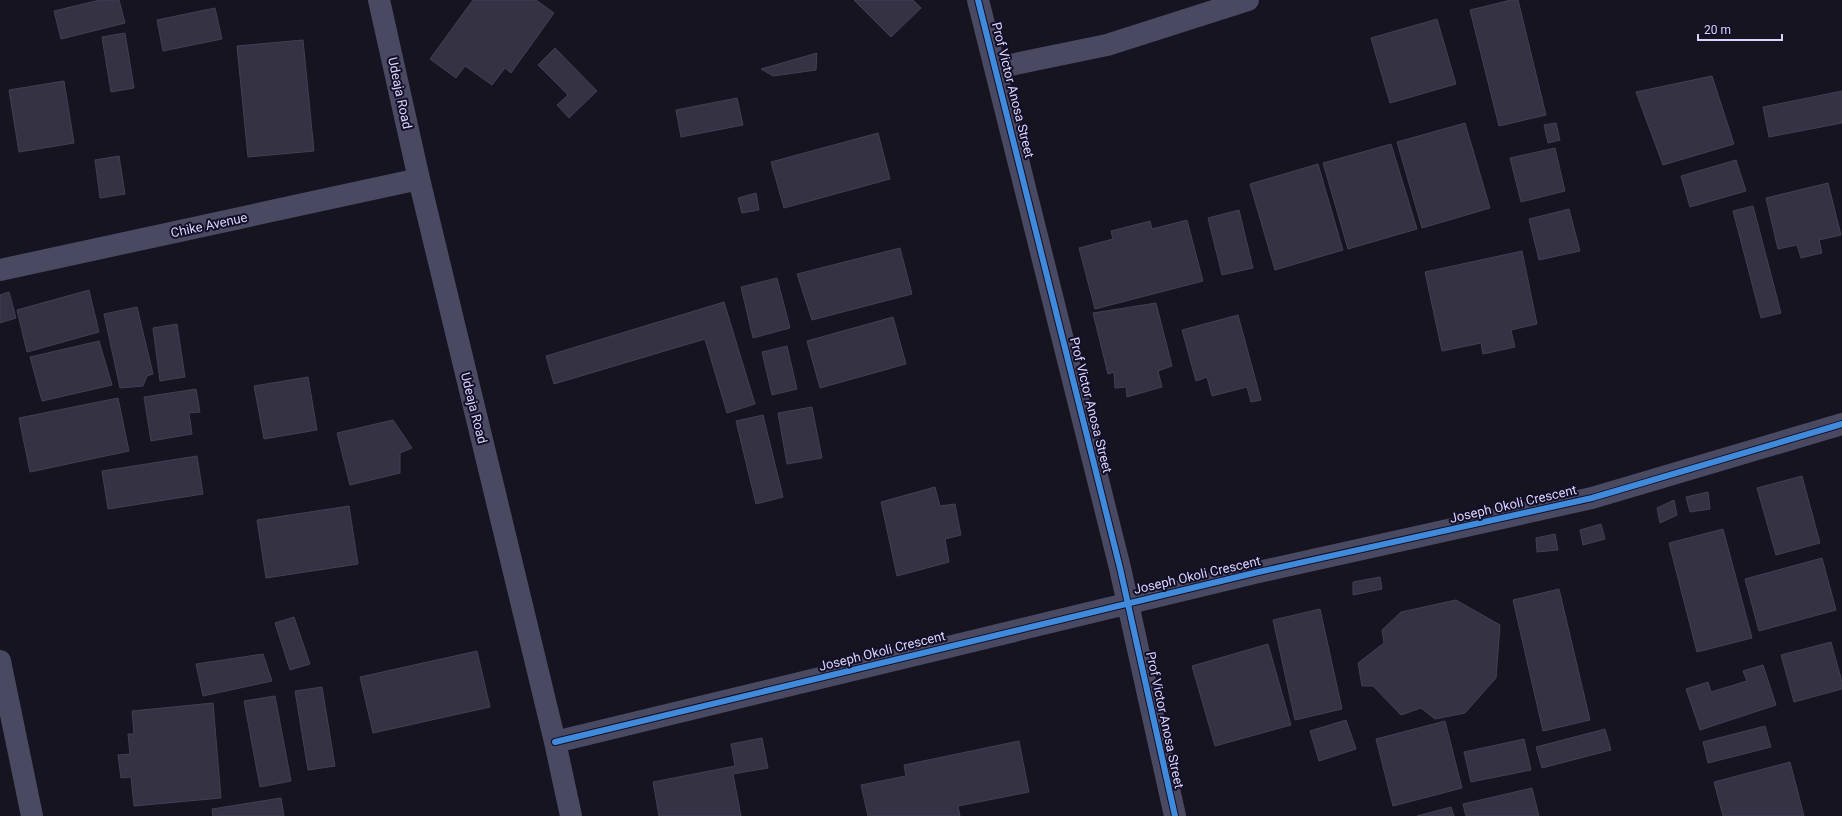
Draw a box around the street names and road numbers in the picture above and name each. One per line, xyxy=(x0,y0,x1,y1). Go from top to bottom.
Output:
street label: Prof Victor Anosa Street xyxy=(989,21,1037,159)
street label: Udeaja Road xyxy=(385,56,415,130)
street label: Chike Avenue xyxy=(169,210,249,240)
street label: Prof Victor Anosa Street xyxy=(1067,336,1115,474)
street label: Udeaja Road xyxy=(458,371,490,445)
street label: Joseph Okoli Crescent xyxy=(1448,482,1578,526)
street label: Joseph Okoli Crescent xyxy=(1132,553,1262,597)
street label: Joseph Okoli Crescent xyxy=(817,628,947,674)
street label: Prof Victor Anosa Street xyxy=(1143,650,1187,790)

